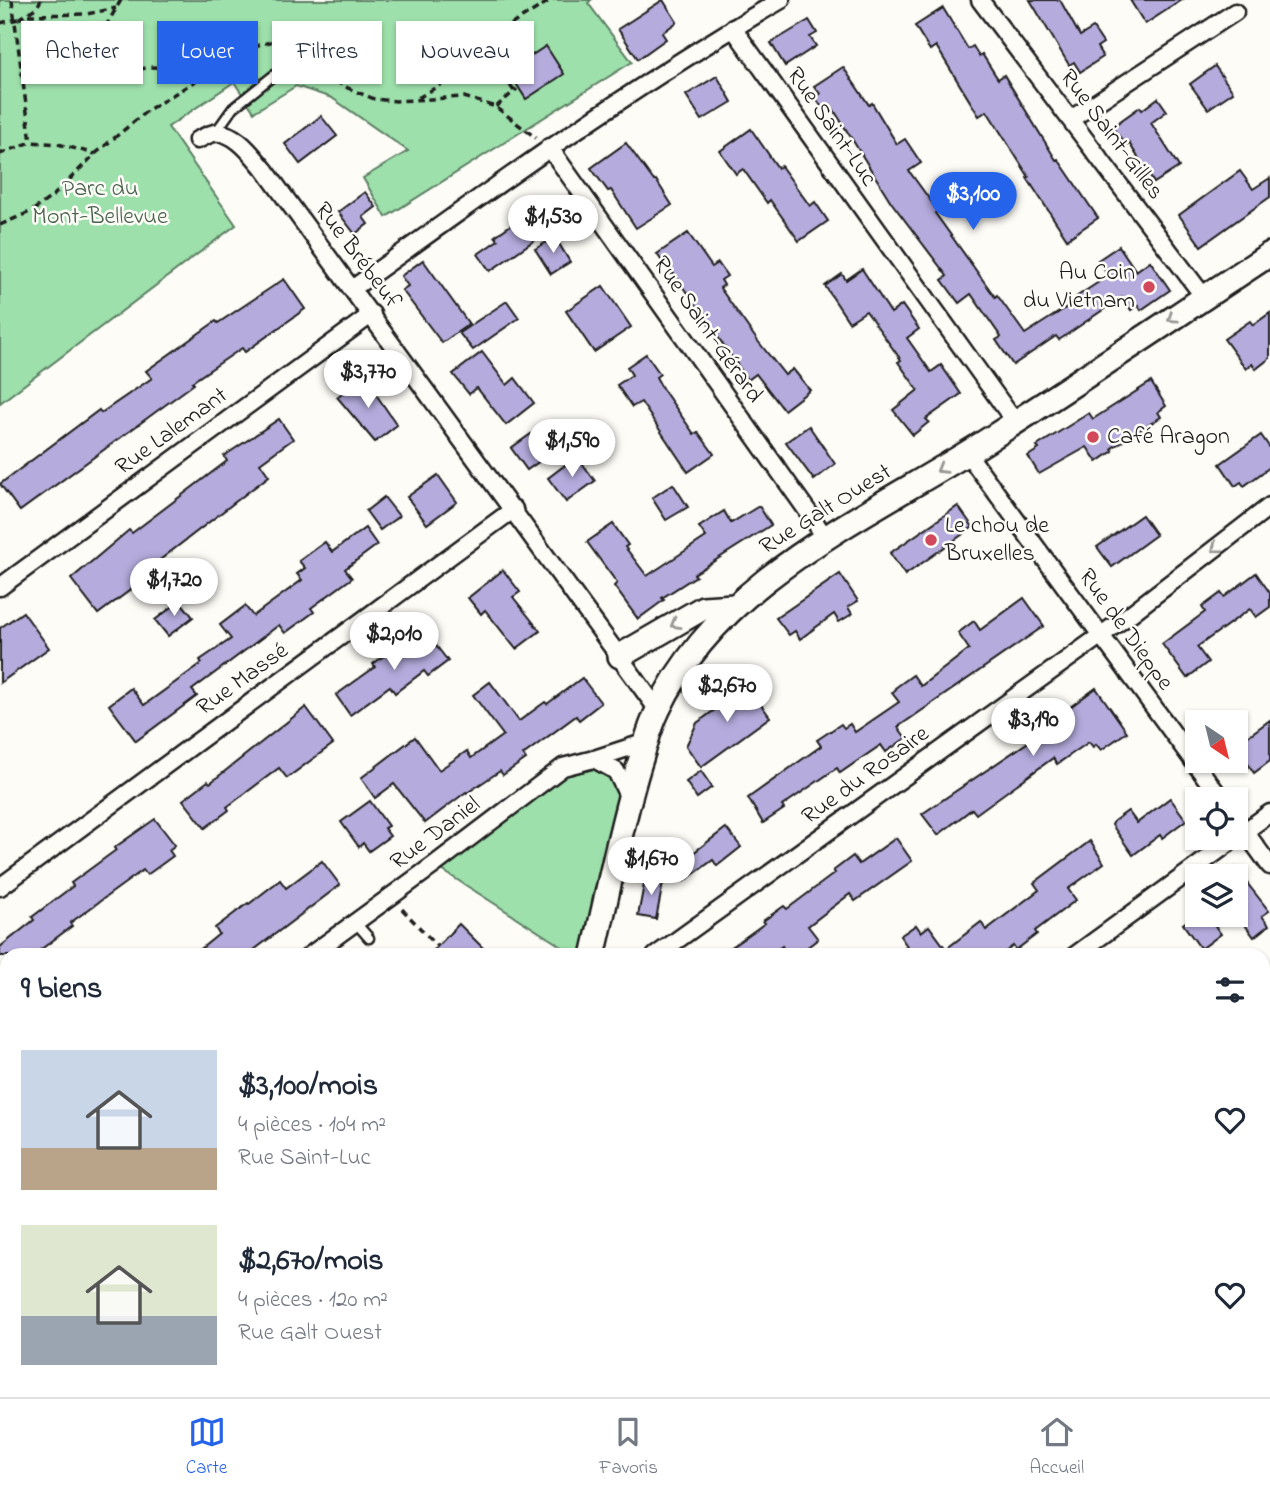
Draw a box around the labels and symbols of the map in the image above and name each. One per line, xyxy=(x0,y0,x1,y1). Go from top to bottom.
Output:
street label: Rue Saint-Luc xyxy=(777,60,885,194)
street label: Rue Saint-Gilles xyxy=(1050,62,1172,208)
park label: Parc du Mont-Bellevue xyxy=(32,172,168,235)
pin: $3,100 xyxy=(916,173,1030,232)
street label: Rue Brébeuf xyxy=(305,195,409,318)
pin: $1,530 xyxy=(496,196,610,255)
street label: Rue Saint-Gérard xyxy=(643,249,771,411)
place label: Au Coin du Vietnam xyxy=(1023,256,1135,319)
marker: Au Coin du Vietnam xyxy=(1141,279,1157,295)
one-way arrow xyxy=(1167,310,1180,323)
pin: $3,770 xyxy=(311,350,425,410)
street label: Rue Lalemant xyxy=(108,379,236,485)
pin: $1,590 xyxy=(515,420,629,479)
place label: Café Aragon xyxy=(1107,420,1230,455)
marker: Café Aragon xyxy=(1085,429,1101,445)
street label: Rue Galt Ouest xyxy=(753,455,899,565)
one-way arrow xyxy=(935,461,948,474)
place label: Le chou de Bruxelles xyxy=(944,509,1049,572)
marker: Le chou de Bruxelles xyxy=(923,532,939,548)
one-way arrow xyxy=(1211,540,1224,552)
pin: $1,720 xyxy=(117,558,231,618)
street label: Rue de Dieppe xyxy=(1069,562,1181,699)
pin: $2,010 xyxy=(337,612,451,672)
one-way arrow xyxy=(669,616,682,629)
street label: Rue Massé xyxy=(190,634,297,725)
pin: $2,670 xyxy=(670,664,784,724)
pin: $3,190 xyxy=(976,698,1090,758)
north arrow xyxy=(1185,710,1248,774)
street label: Rue du Rosaire xyxy=(795,718,937,834)
street label: Rue Daniel xyxy=(383,788,489,880)
pin: $1,670 xyxy=(594,838,708,897)

